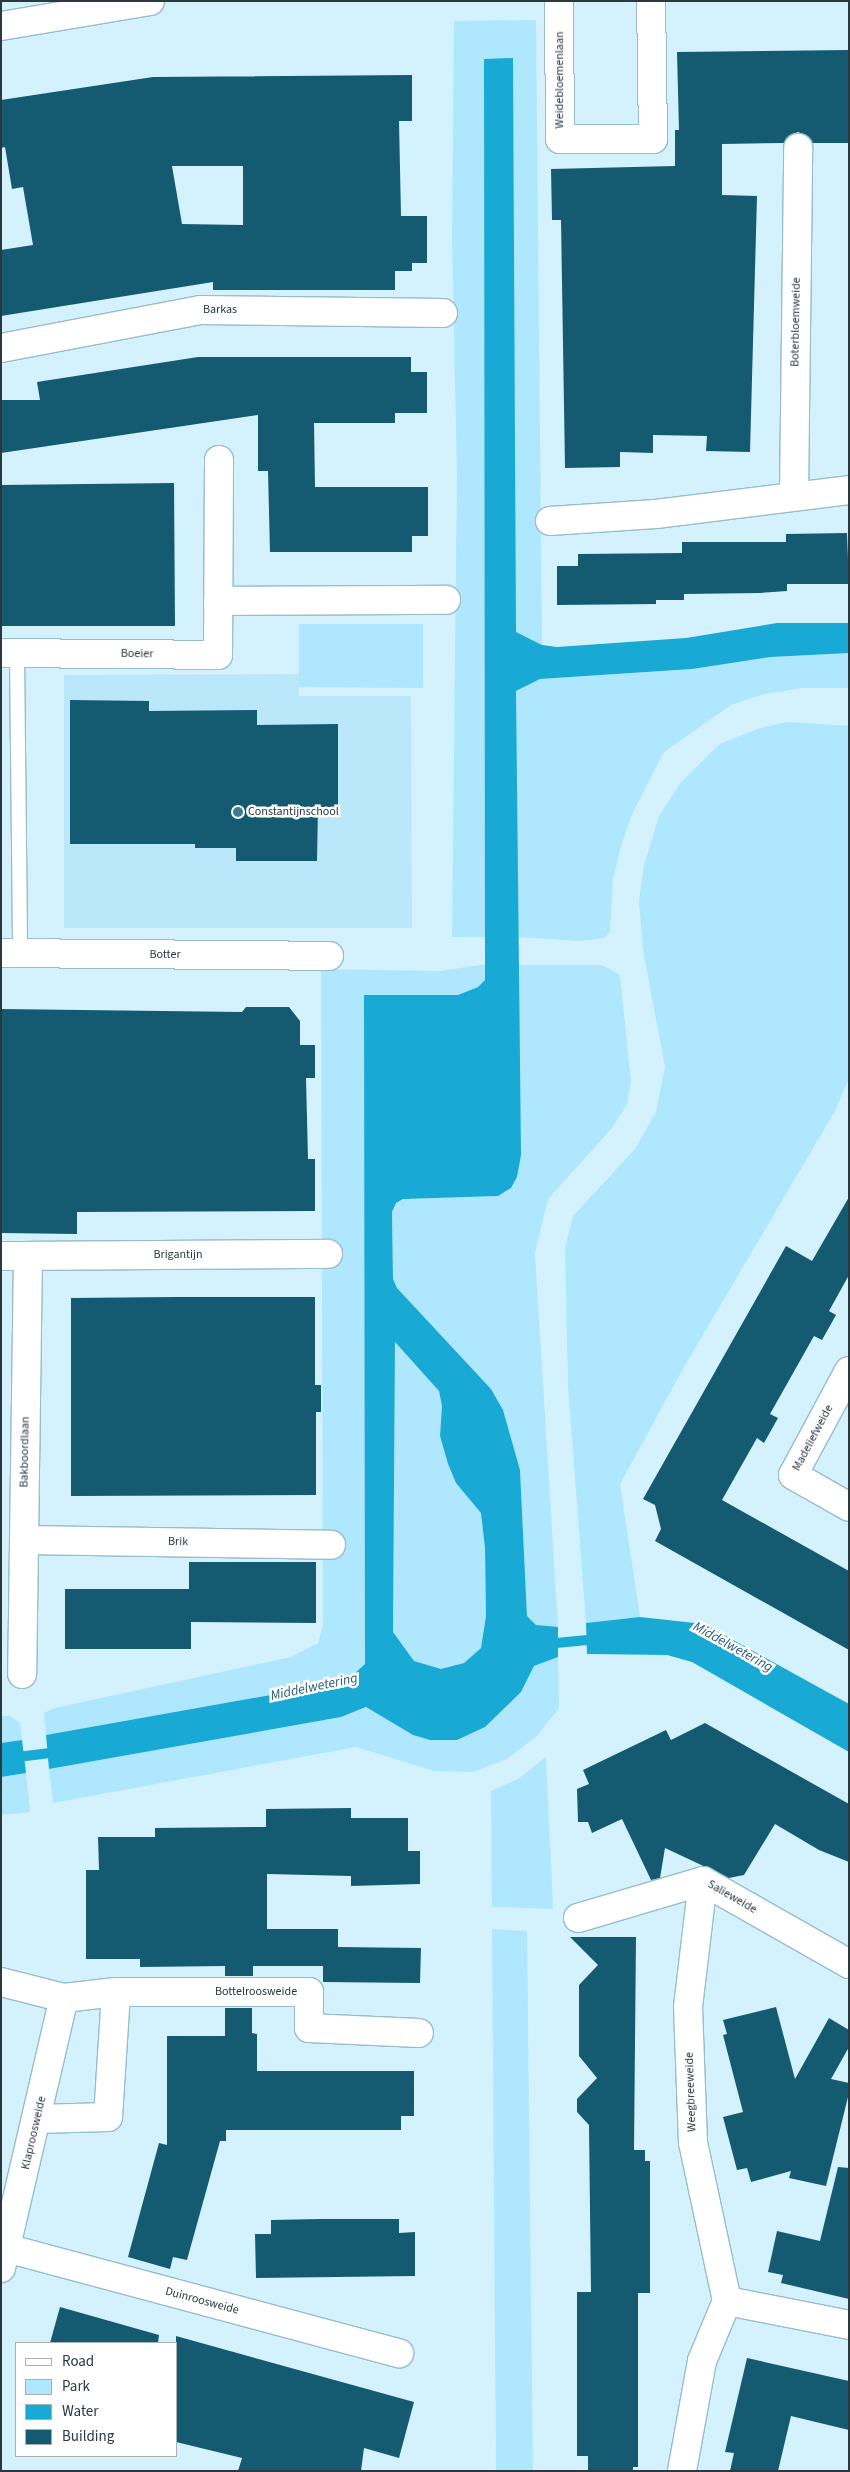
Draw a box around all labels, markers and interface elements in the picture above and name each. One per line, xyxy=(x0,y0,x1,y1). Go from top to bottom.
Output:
street label: Weidebloemenlaan xyxy=(553,31,567,129)
street label: Boterbloemweide xyxy=(788,277,804,367)
street label: Barkas xyxy=(203,303,237,317)
street label: Boeier xyxy=(121,647,153,661)
place label: Constantijnschool xyxy=(248,805,339,819)
marker: Constantijnschool xyxy=(232,806,244,818)
street label: Botter xyxy=(149,948,181,962)
street label: Brigantijn xyxy=(153,1248,203,1262)
street label: Madeliefweide xyxy=(790,1402,836,1474)
street label: Bakboordlaan xyxy=(17,1416,33,1488)
street label: Brik xyxy=(168,1535,188,1549)
water label: Middelwetering xyxy=(690,1618,776,1676)
water label: Middelwetering xyxy=(269,1670,359,1704)
street label: Salieweide xyxy=(705,1877,759,1917)
street label: Bottelroosweide xyxy=(215,1985,297,1999)
street label: Weegbreeweide xyxy=(682,2052,700,2132)
street label: Klaproosweide xyxy=(19,2095,49,2171)
street label: Duinroosweide xyxy=(164,2284,240,2318)
legend xyxy=(15,2342,178,2457)
text: Road xyxy=(62,2351,94,2372)
text: Park xyxy=(62,2376,90,2397)
text: Water xyxy=(62,2401,98,2422)
text: Building xyxy=(62,2426,114,2447)

